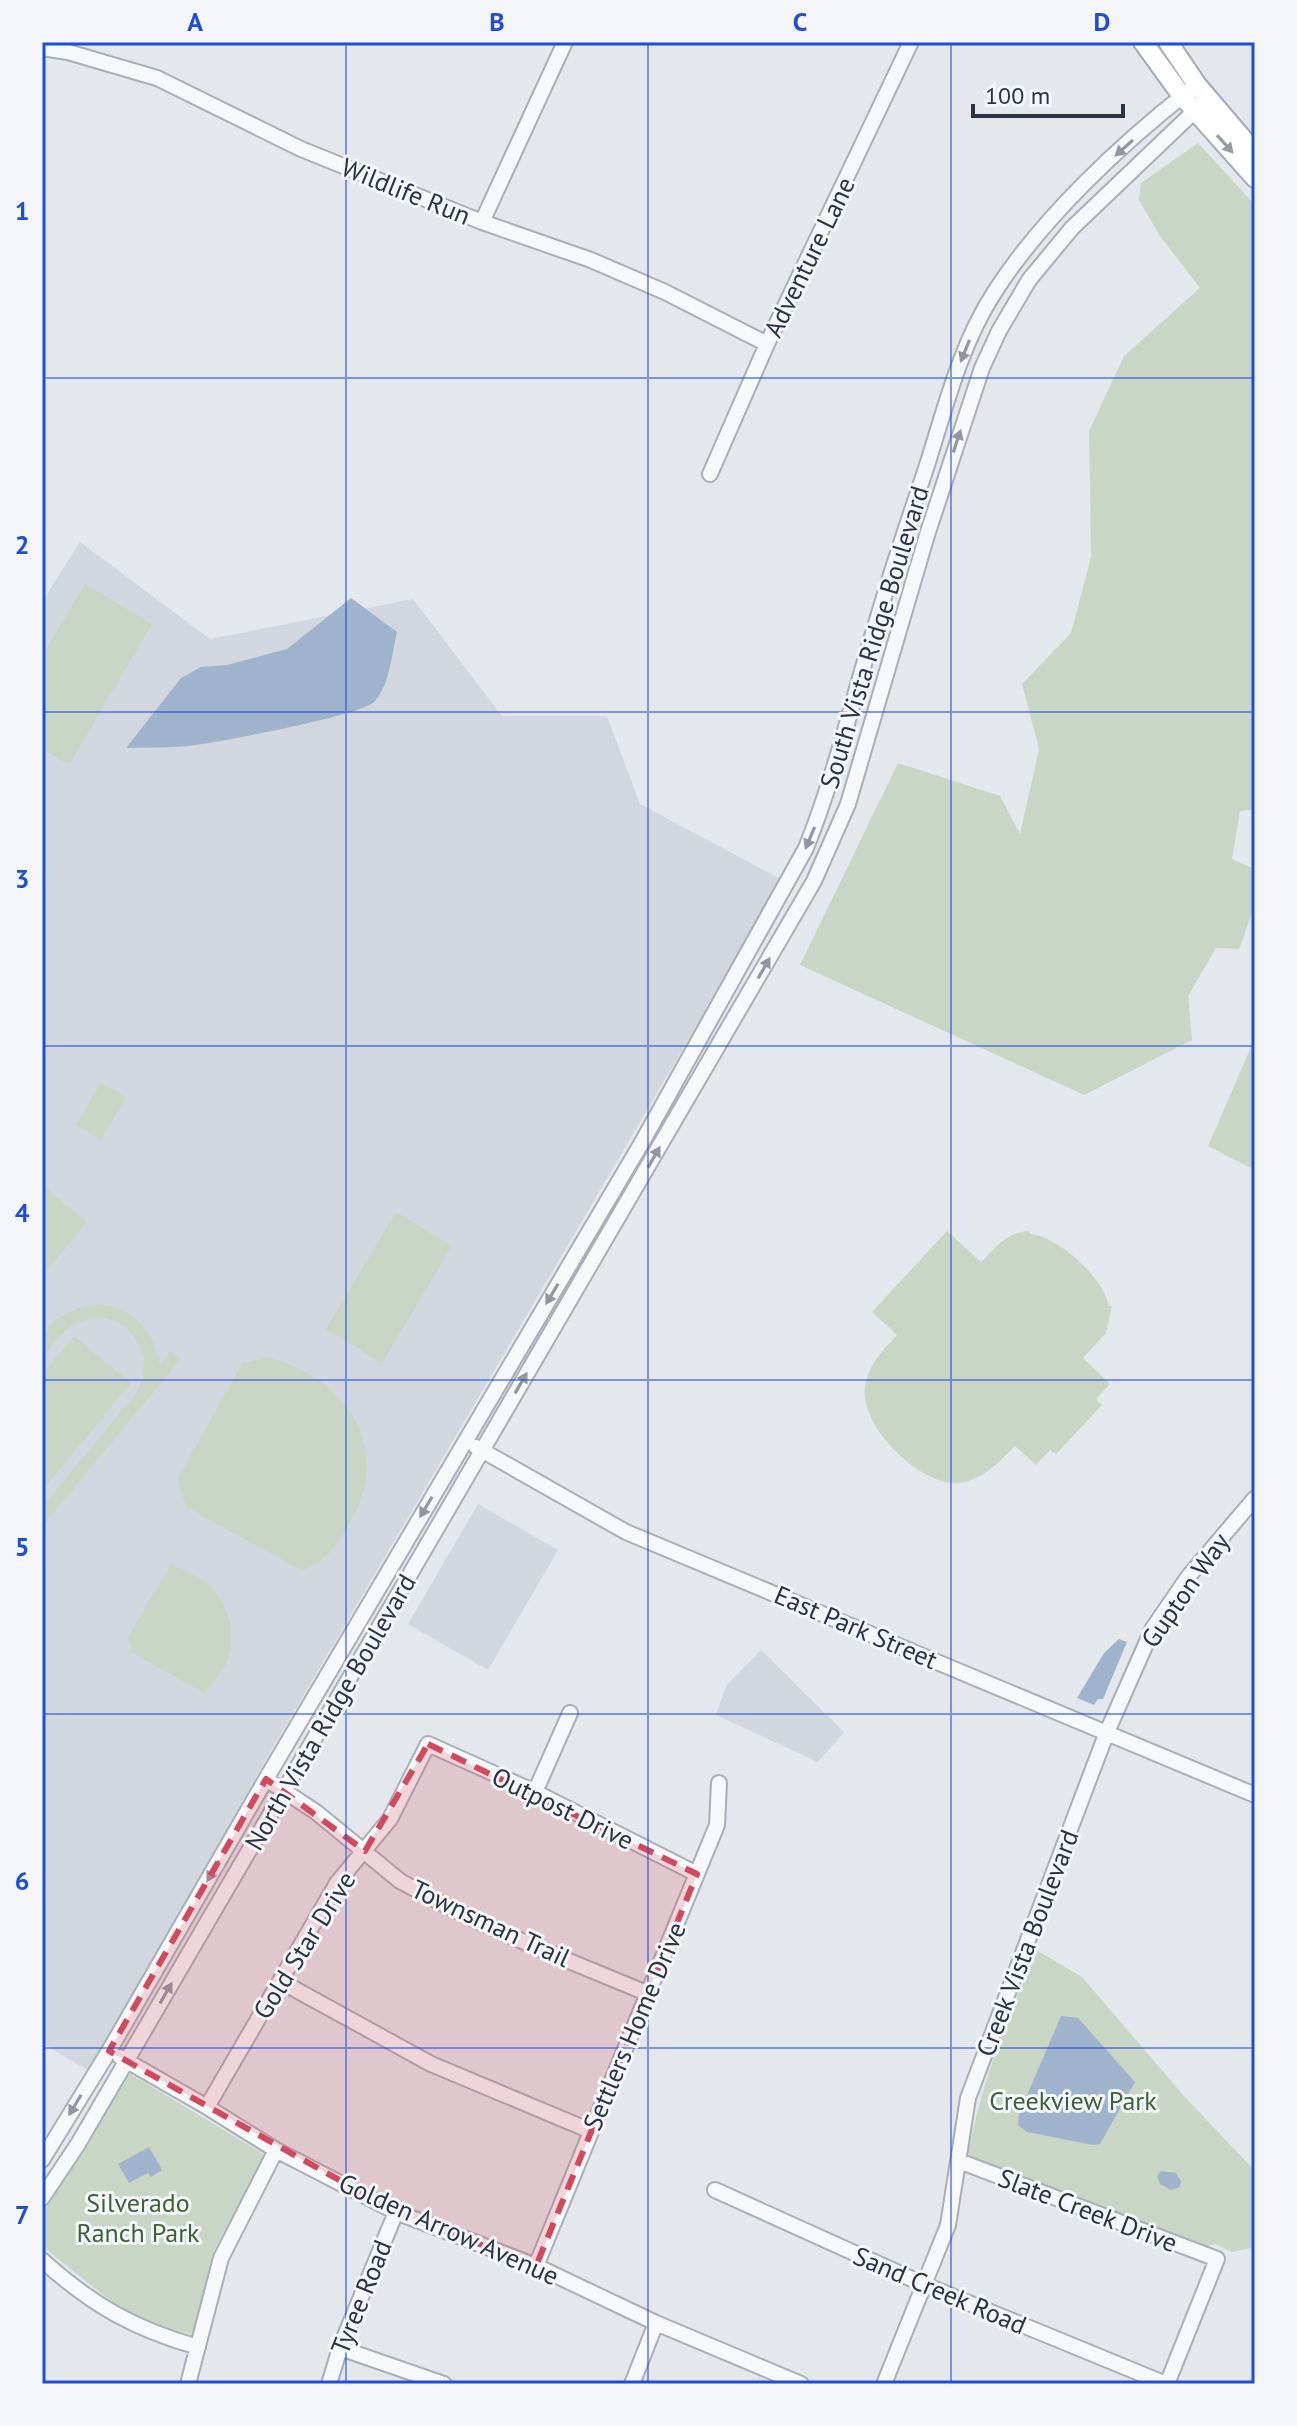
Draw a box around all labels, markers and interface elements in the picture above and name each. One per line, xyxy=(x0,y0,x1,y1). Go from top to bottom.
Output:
text: A xyxy=(187,5,203,38)
text: B xyxy=(489,5,505,38)
text: C xyxy=(793,5,807,38)
text: D xyxy=(1094,5,1110,38)
scale bar xyxy=(973,68,1123,118)
text: 100 m xyxy=(985,80,1050,111)
one-way arrow xyxy=(1215,134,1233,153)
one-way arrow xyxy=(1115,139,1134,157)
street label: Wildlife Run xyxy=(337,150,475,232)
street label: Adventure Lane xyxy=(756,172,862,342)
text: 1 xyxy=(15,194,29,227)
one-way arrow xyxy=(959,339,972,363)
one-way arrow xyxy=(952,428,964,452)
street label: South Vista Ridge Boulevard xyxy=(812,482,936,792)
text: 2 xyxy=(15,528,29,561)
one-way arrow xyxy=(803,826,816,850)
text: 3 xyxy=(15,862,29,895)
one-way arrow xyxy=(757,957,771,979)
one-way arrow xyxy=(647,1146,661,1168)
text: 4 xyxy=(15,1196,30,1229)
one-way arrow xyxy=(545,1283,559,1305)
one-way arrow xyxy=(514,1371,528,1394)
one-way arrow xyxy=(419,1496,433,1518)
street label: Gupton Way xyxy=(1133,1526,1237,1654)
text: 5 xyxy=(15,1530,29,1563)
street label: North Vista Ridge Boulevard xyxy=(237,1568,423,1856)
street label: East Park Street xyxy=(770,1578,943,1676)
street label: Outpost Drive xyxy=(487,1760,639,1856)
street label: Creek Vista Boulevard xyxy=(969,1825,1085,2061)
one-way arrow xyxy=(206,1860,220,1882)
text: 6 xyxy=(15,1864,29,1897)
street label: Gold Star Drive xyxy=(246,1865,362,2025)
street label: Townsman Trail xyxy=(406,1872,576,1974)
street label: Settlers Home Drive xyxy=(575,1917,693,2135)
one-way arrow xyxy=(159,1982,173,2004)
park label: Creekview Park xyxy=(989,2084,1157,2117)
one-way arrow xyxy=(69,2094,83,2116)
street label: Slate Creek Drive xyxy=(994,2161,1182,2259)
street label: Golden Arrow Avenue xyxy=(334,2166,564,2292)
park label: Silverado Ranch Park xyxy=(76,2186,200,2249)
text: 7 xyxy=(15,2198,29,2231)
street label: Tyree Road xyxy=(323,2235,399,2359)
street label: Sand Creek Road xyxy=(848,2239,1032,2341)

